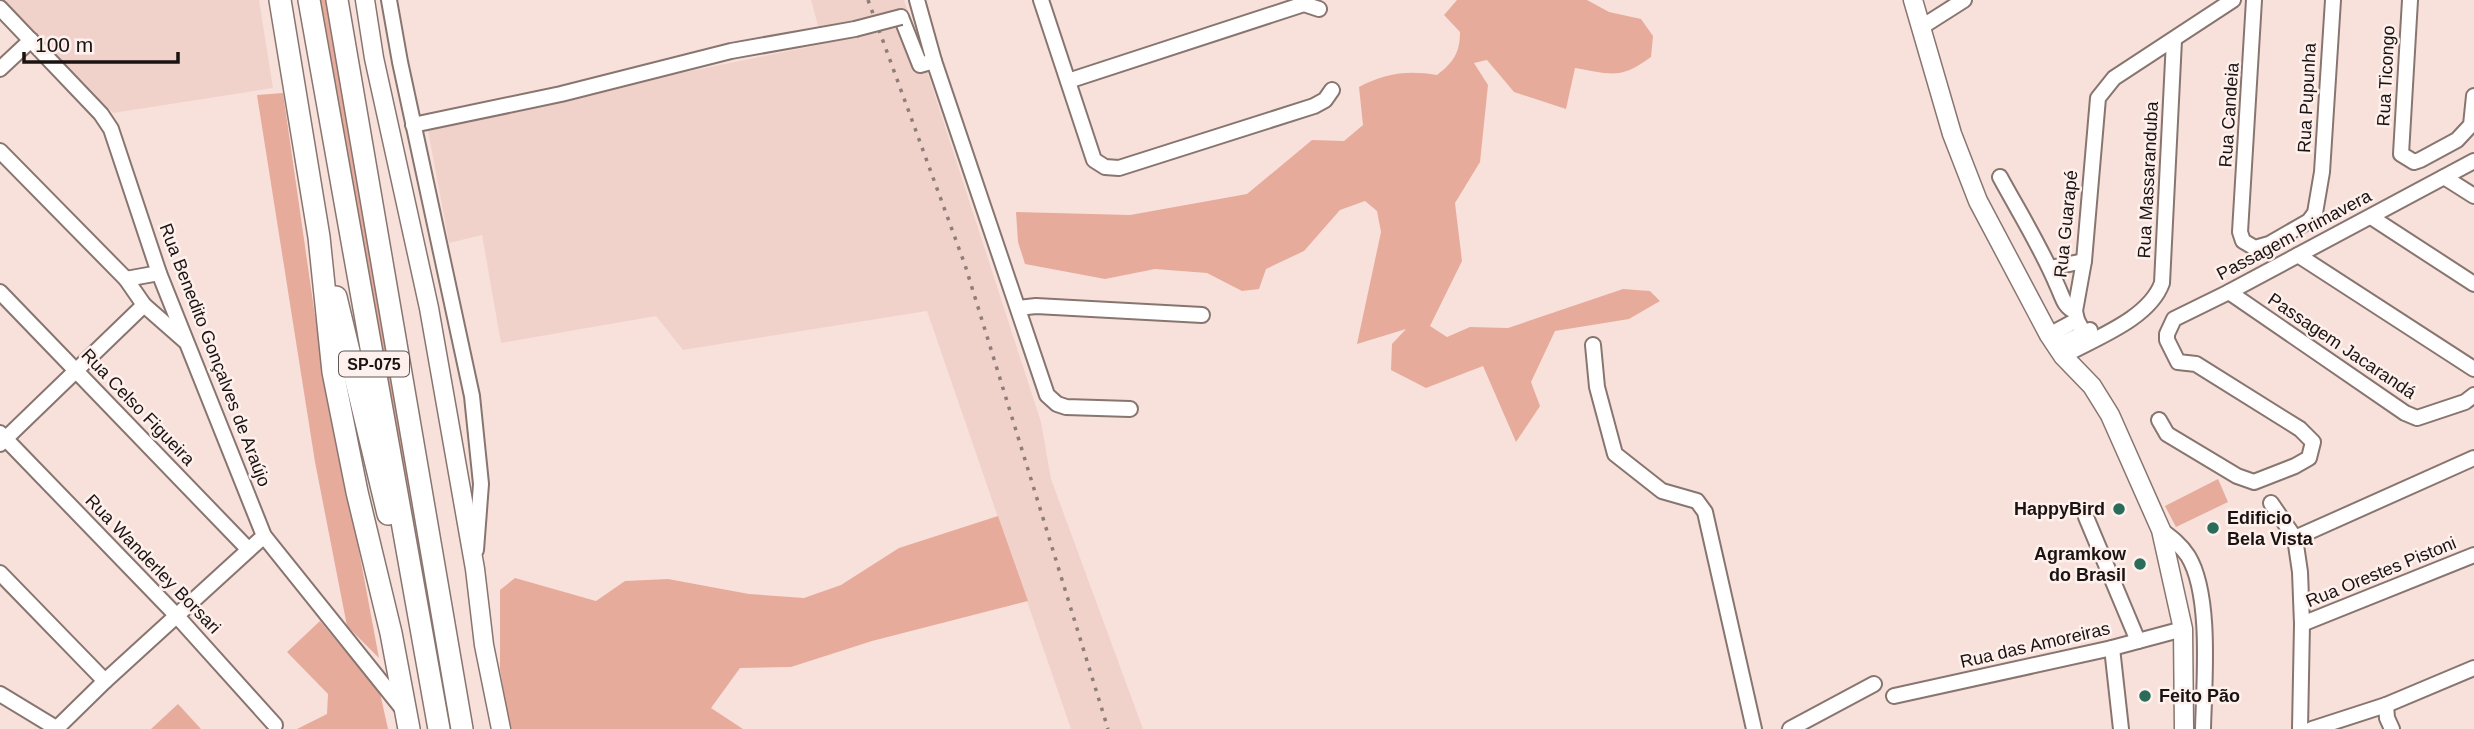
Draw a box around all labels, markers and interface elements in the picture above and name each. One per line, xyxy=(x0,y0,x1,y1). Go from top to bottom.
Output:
scale bar xyxy=(24,21,178,65)
street label: Rua Ticongo xyxy=(2373,25,2399,127)
text: 100 m xyxy=(35,33,93,56)
street label: Rua Pupunha xyxy=(2294,42,2320,153)
street label: Rua Candeia xyxy=(2215,61,2243,168)
street label: Rua Massaranduba xyxy=(2134,100,2162,259)
street label: Rua Guarapé xyxy=(2050,169,2082,279)
street label: Passagem Primavera xyxy=(2213,185,2376,284)
street label: Rua Benedito Gonçalves de Araújo xyxy=(155,221,275,489)
street label: Passagem Jacarandá xyxy=(2264,289,2421,404)
street label: Rua Celso Figueira xyxy=(77,345,199,470)
road number: SP-075 xyxy=(339,352,409,376)
street label: Rua Wanderley Borsari xyxy=(81,490,225,638)
place label: HappyBird xyxy=(2014,499,2105,519)
marker: HappyBird xyxy=(2111,501,2127,517)
place label: Edificio Bela Vista xyxy=(2227,508,2314,549)
marker: Edificio Bela Vista xyxy=(2205,520,2221,536)
street label: Rua Orestes Pistoni xyxy=(2303,533,2459,611)
place label: Agramkow do Brasil xyxy=(2034,544,2127,585)
marker: Agramkow do Brasil xyxy=(2132,556,2148,572)
street label: Rua das Amoreiras xyxy=(1958,618,2112,672)
place label: Feito Pão xyxy=(2159,686,2240,706)
marker: Feito Pão xyxy=(2137,688,2153,704)

